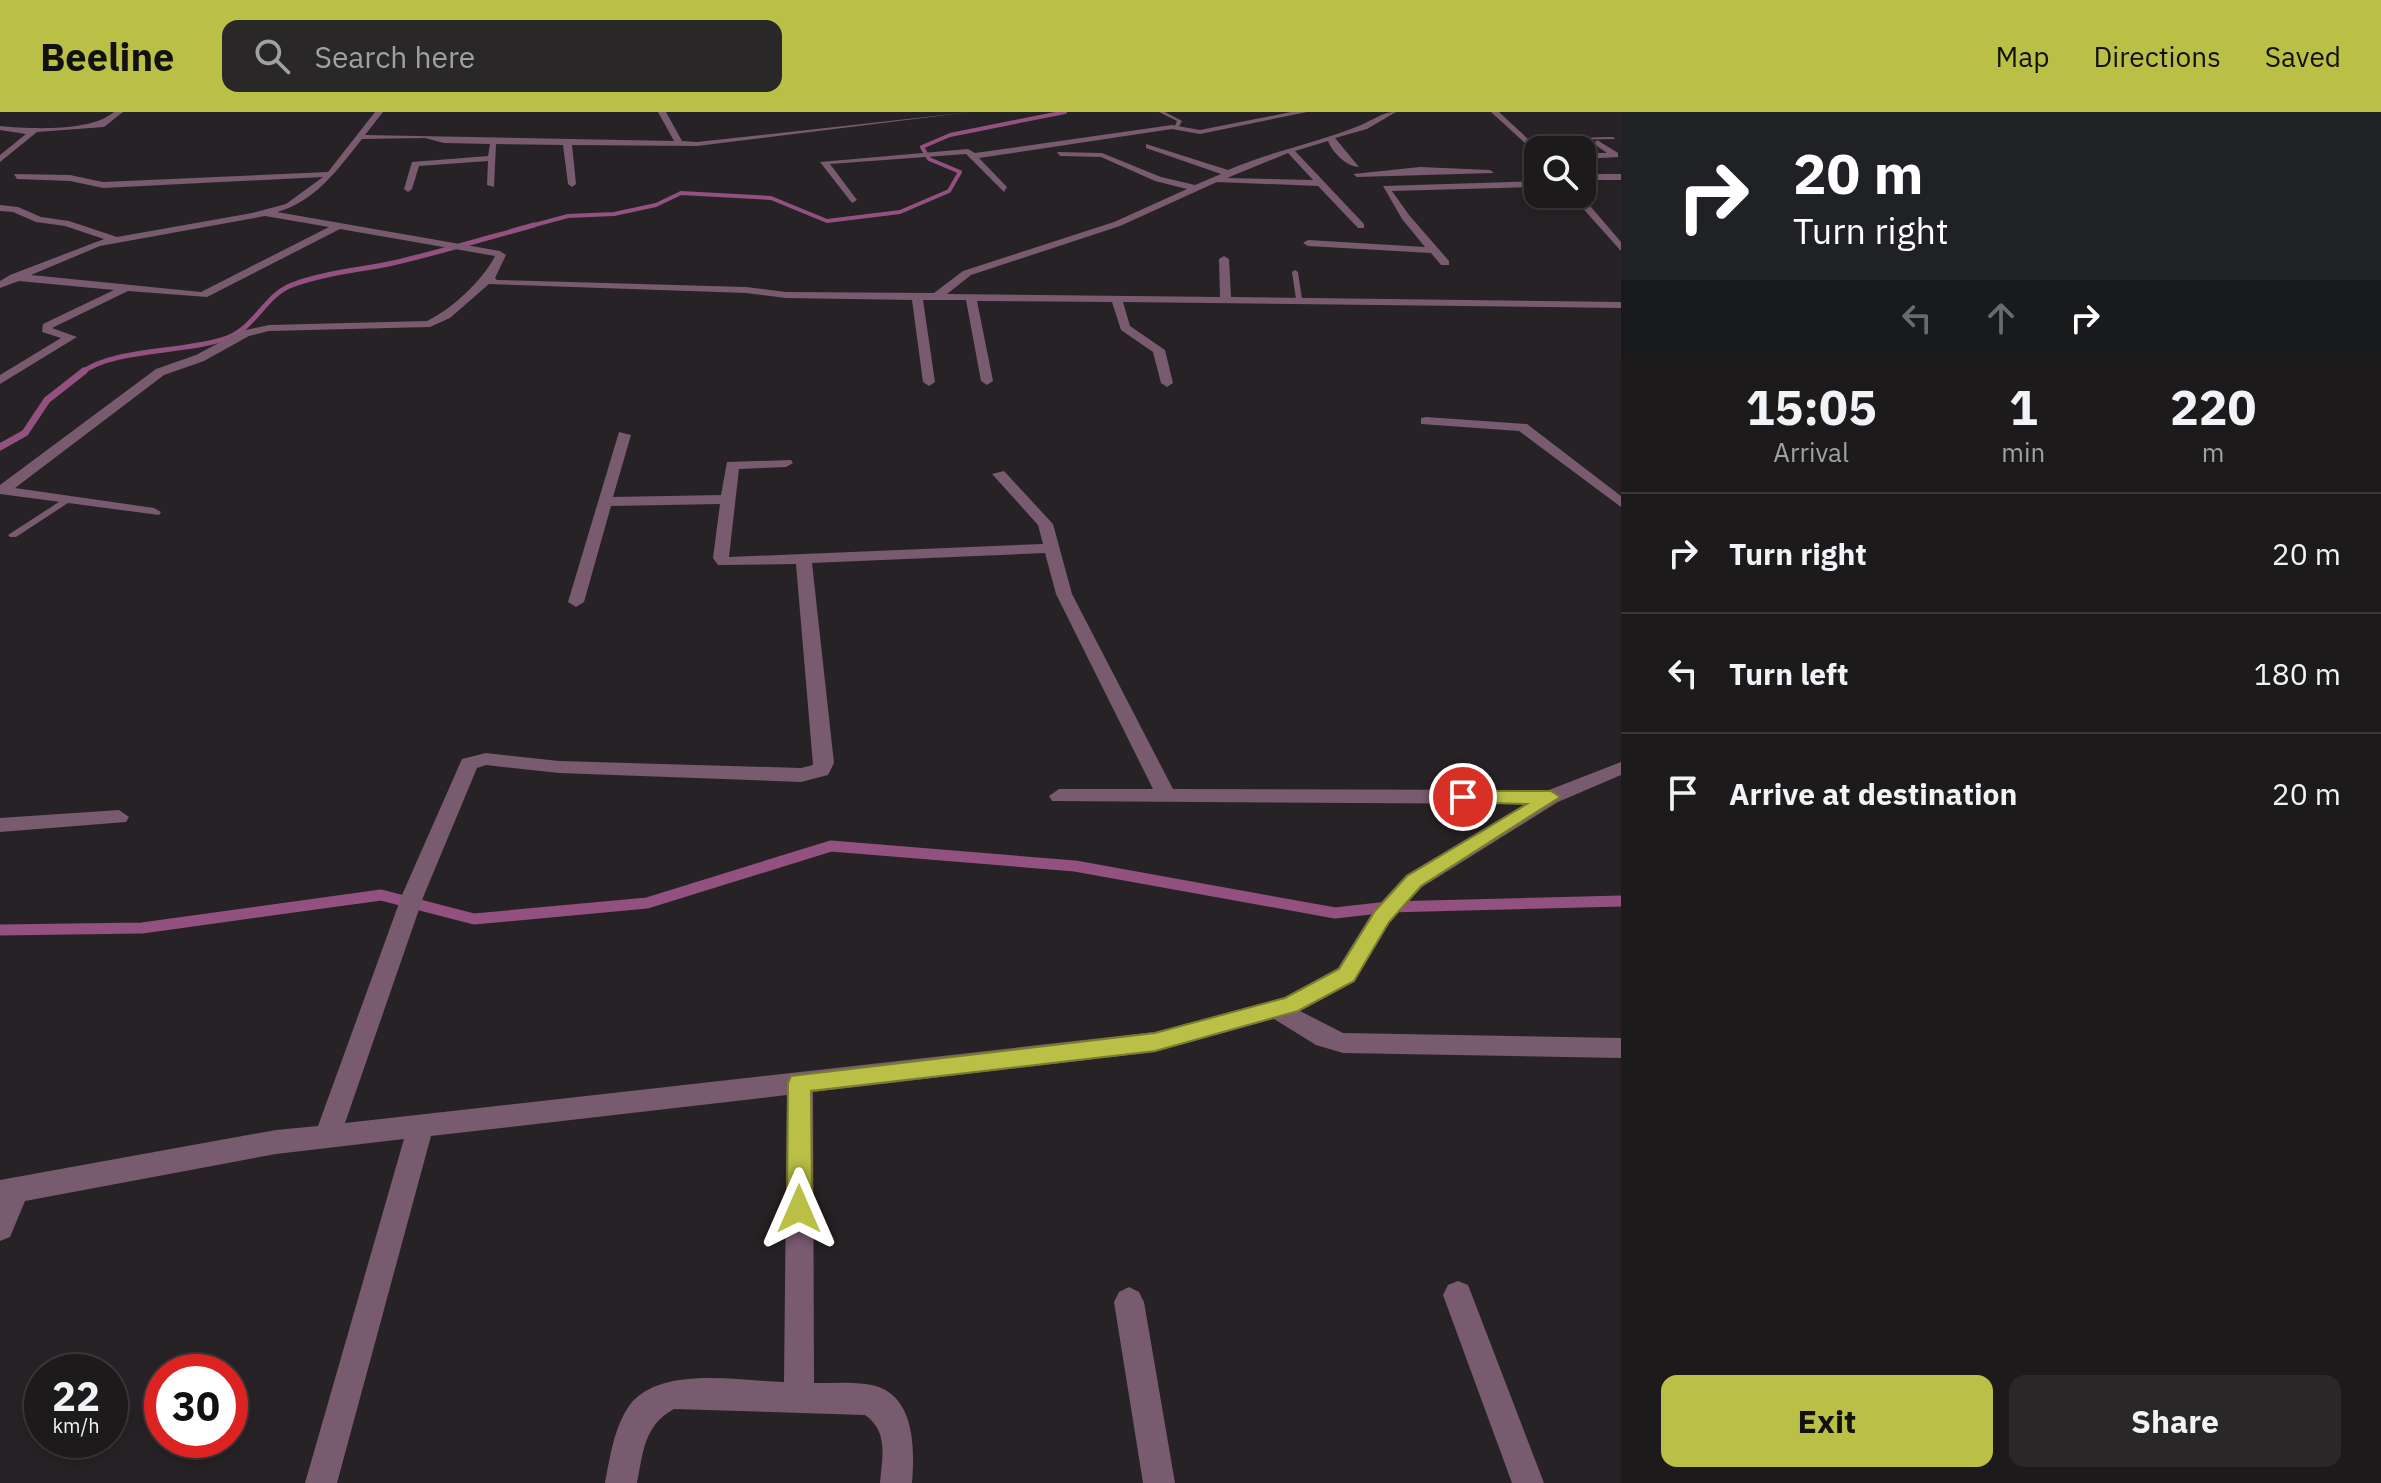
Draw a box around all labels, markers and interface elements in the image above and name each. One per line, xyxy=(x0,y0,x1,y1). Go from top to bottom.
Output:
search box xyxy=(222,20,782,92)
text: Beeline xyxy=(40,32,174,81)
icon: search xyxy=(250,34,294,78)
text: Search here xyxy=(314,37,475,76)
text: Map xyxy=(1995,38,2049,75)
text: Directions xyxy=(2093,38,2221,75)
text: Saved xyxy=(2265,38,2341,75)
map controls xyxy=(1524,136,1596,208)
button: search xyxy=(1524,136,1596,208)
text: 20 m xyxy=(1793,137,1923,209)
icon: right xyxy=(1661,144,1765,248)
text: Turn right xyxy=(1793,207,1949,254)
icon: left xyxy=(1895,296,1939,340)
icon: ahead xyxy=(1979,296,2023,340)
icon: right xyxy=(2063,296,2107,340)
text: 15:05 xyxy=(1746,376,1877,438)
text: 1 xyxy=(2009,376,2038,438)
text: 220 xyxy=(2170,376,2256,438)
text: Arrival xyxy=(1773,435,1849,469)
text: min xyxy=(2001,435,2045,469)
text: m xyxy=(2202,435,2224,469)
icon: right xyxy=(1661,531,1705,575)
text: Turn right xyxy=(1729,534,1867,573)
text: 20 m xyxy=(2272,534,2341,573)
icon: left xyxy=(1661,651,1705,695)
text: Turn left xyxy=(1729,654,1848,693)
text: 180 m xyxy=(2254,654,2341,693)
pin xyxy=(1429,763,1497,831)
icon: arrive xyxy=(1661,771,1705,815)
text: Arrive at destination xyxy=(1729,774,2017,813)
text: 20 m xyxy=(2272,774,2341,813)
icon: arrive xyxy=(1441,775,1485,819)
position arrow xyxy=(757,1167,841,1251)
speed limit sign: 30 xyxy=(144,1354,248,1458)
text: 22 xyxy=(52,1370,100,1422)
button: Exit xyxy=(1661,1375,1993,1467)
button: Share xyxy=(2009,1375,2341,1467)
text: km/h xyxy=(52,1412,100,1439)

